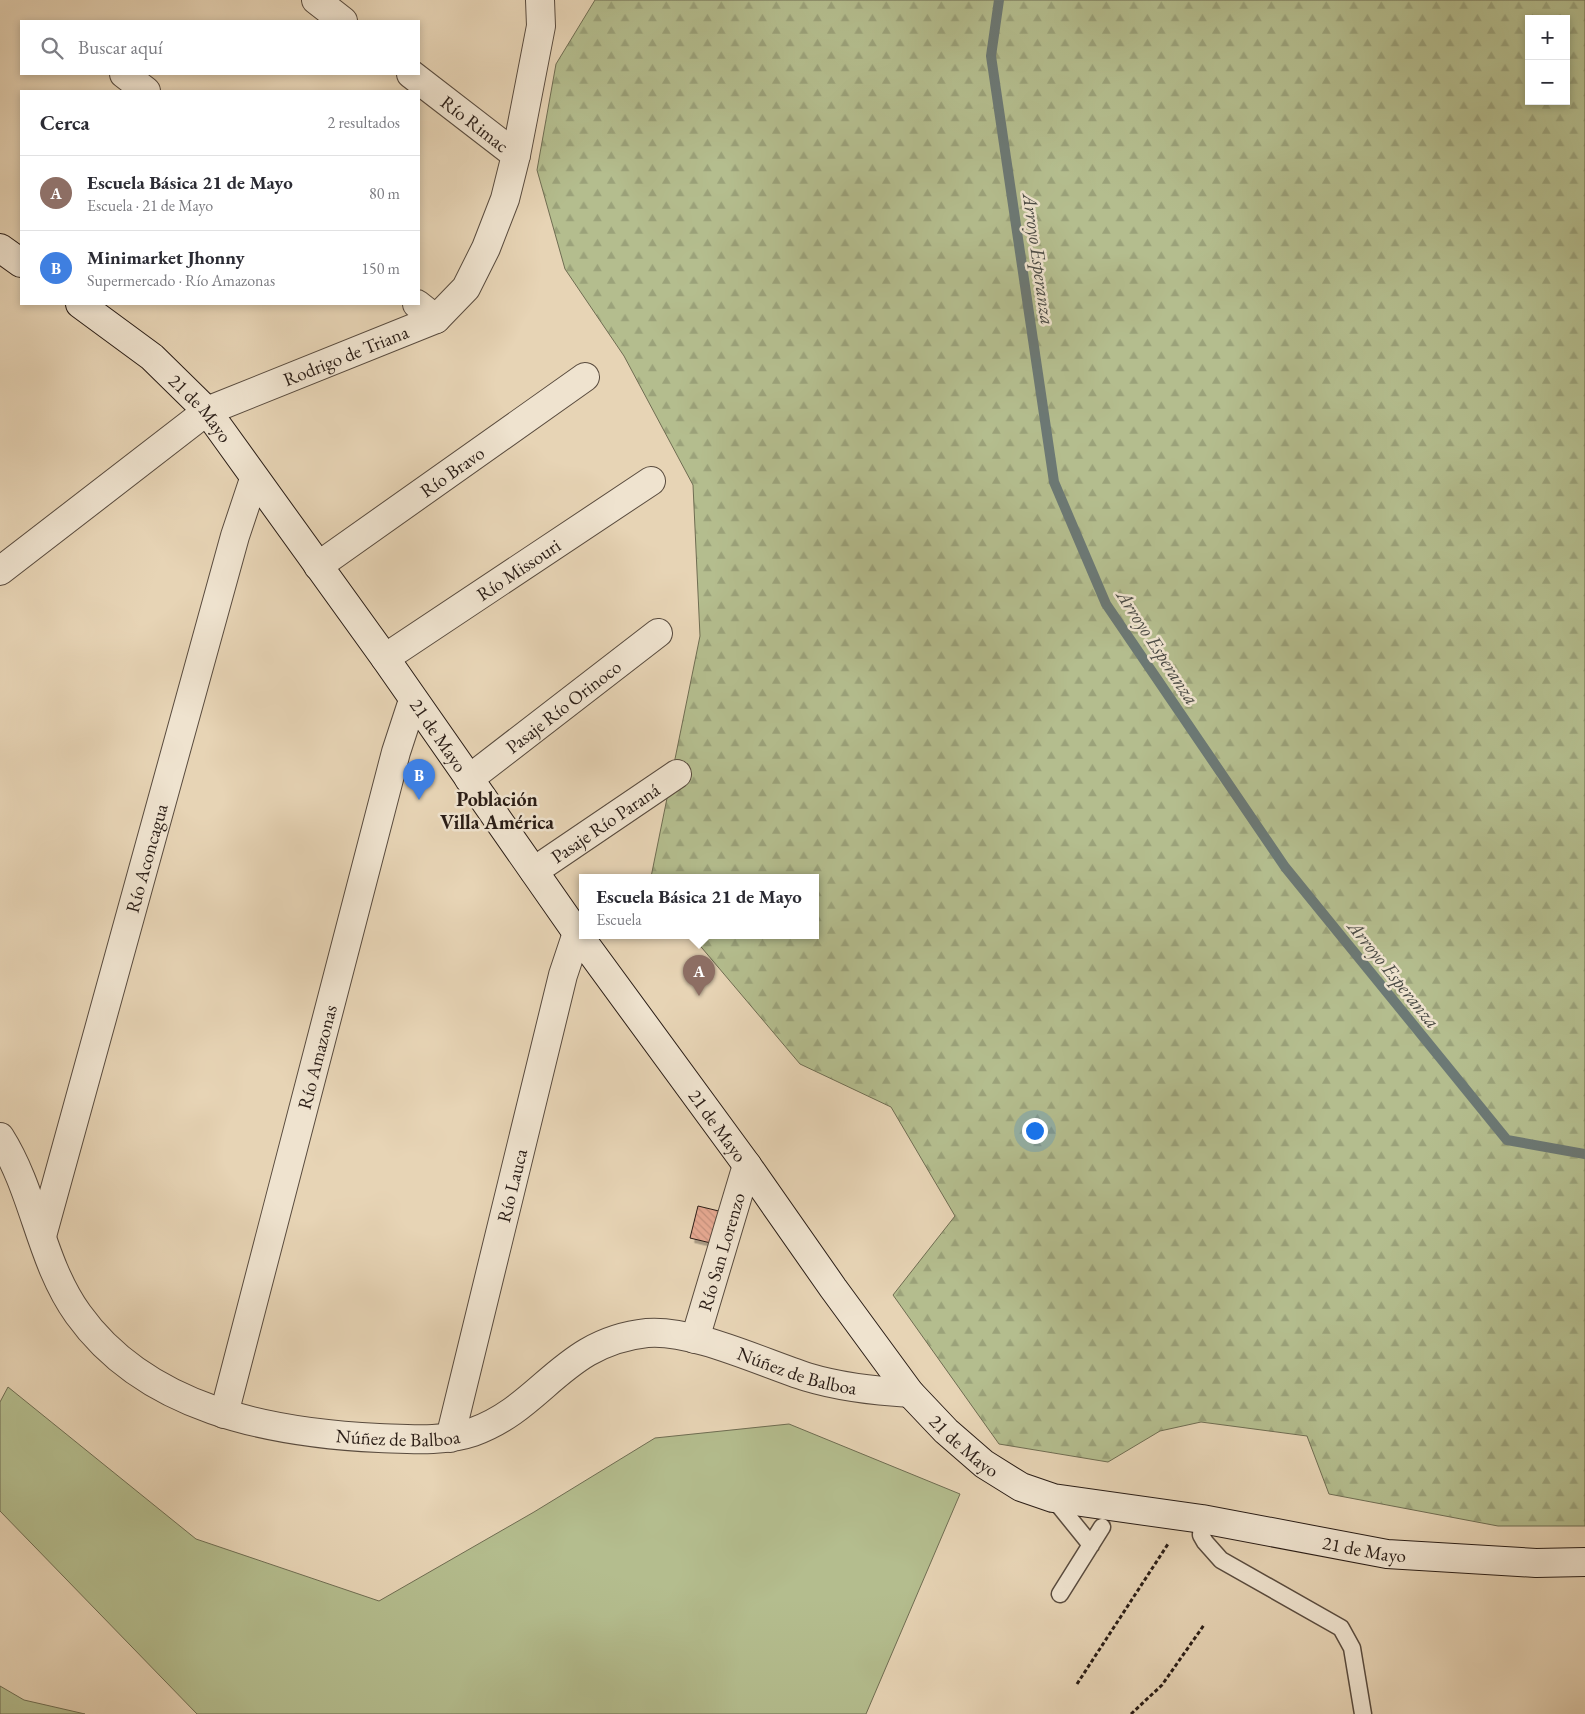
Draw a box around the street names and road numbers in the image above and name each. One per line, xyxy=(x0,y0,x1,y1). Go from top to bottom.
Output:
street label: Río Rimac xyxy=(436,90,514,158)
street label: Rodrigo de Triana xyxy=(279,319,413,392)
street label: 21 de Mayo xyxy=(163,368,238,448)
street label: Río Bravo xyxy=(415,440,489,503)
street label: Río Missouri xyxy=(472,533,566,607)
street label: Pasaje Río Orinoco xyxy=(501,654,626,759)
street label: 21 de Mayo xyxy=(404,694,473,777)
street label: Pasaje Río Paraná xyxy=(546,777,665,869)
street label: Río Aconcagua xyxy=(120,800,174,916)
street label: Río Amazonas xyxy=(292,1002,343,1112)
street label: 21 de Mayo xyxy=(683,1084,753,1167)
street label: Río Lauca xyxy=(491,1146,533,1225)
street label: Río San Lorenzo xyxy=(692,1190,751,1314)
street label: Núñez de Balboa xyxy=(734,1341,859,1401)
street label: 21 de Mayo xyxy=(924,1409,1003,1483)
street label: Núñez de Balboa xyxy=(335,1423,462,1452)
street label: 21 de Mayo xyxy=(1320,1530,1407,1568)

